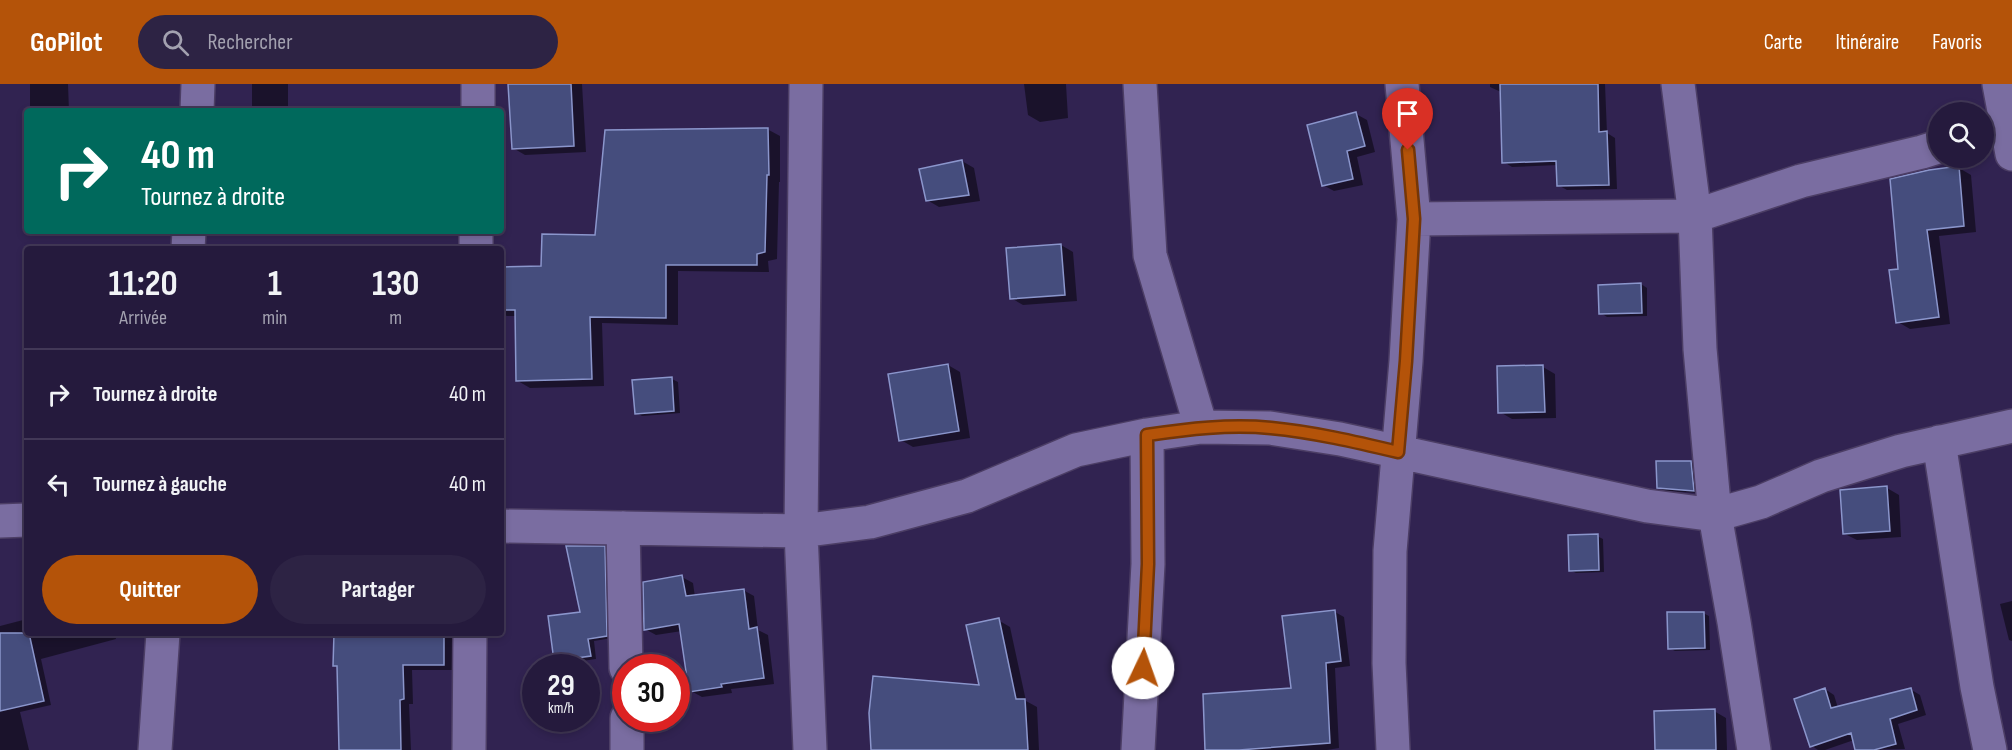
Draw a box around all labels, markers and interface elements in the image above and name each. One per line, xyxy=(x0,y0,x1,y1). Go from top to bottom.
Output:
search box xyxy=(138,15,558,69)
text: GoPilot xyxy=(30,26,102,59)
icon: search xyxy=(159,26,192,59)
text: Rechercher xyxy=(207,29,293,56)
text: Carte xyxy=(1764,30,1803,55)
text: Itinéraire xyxy=(1836,30,1899,55)
text: Favoris xyxy=(1932,30,1982,55)
pin xyxy=(1382,88,1433,150)
icon: arrive xyxy=(1391,97,1424,130)
map controls xyxy=(1928,102,1994,168)
button: search xyxy=(1928,102,1994,168)
text: 40 m xyxy=(141,130,215,181)
icon: right xyxy=(42,132,120,210)
text: Tournez à droite xyxy=(141,181,285,213)
text: 11:20 xyxy=(109,263,178,306)
text: 1 xyxy=(268,263,282,306)
text: 130 xyxy=(372,263,419,306)
text: Arrivée xyxy=(119,306,167,330)
text: min xyxy=(262,306,287,330)
text: m xyxy=(389,306,402,330)
icon: right xyxy=(42,378,75,411)
text: Tournez à droite xyxy=(93,381,218,408)
text: 40 m xyxy=(449,381,486,408)
icon: left xyxy=(42,468,75,501)
text: Tournez à gauche xyxy=(93,471,227,498)
text: 40 m xyxy=(449,471,486,498)
button: Quitter xyxy=(42,555,258,624)
button: Partager xyxy=(270,555,486,624)
position arrow xyxy=(1111,636,1175,700)
speed limit sign: 30 xyxy=(612,654,690,732)
text: 29 xyxy=(547,668,575,704)
text: km/h xyxy=(548,699,574,718)

